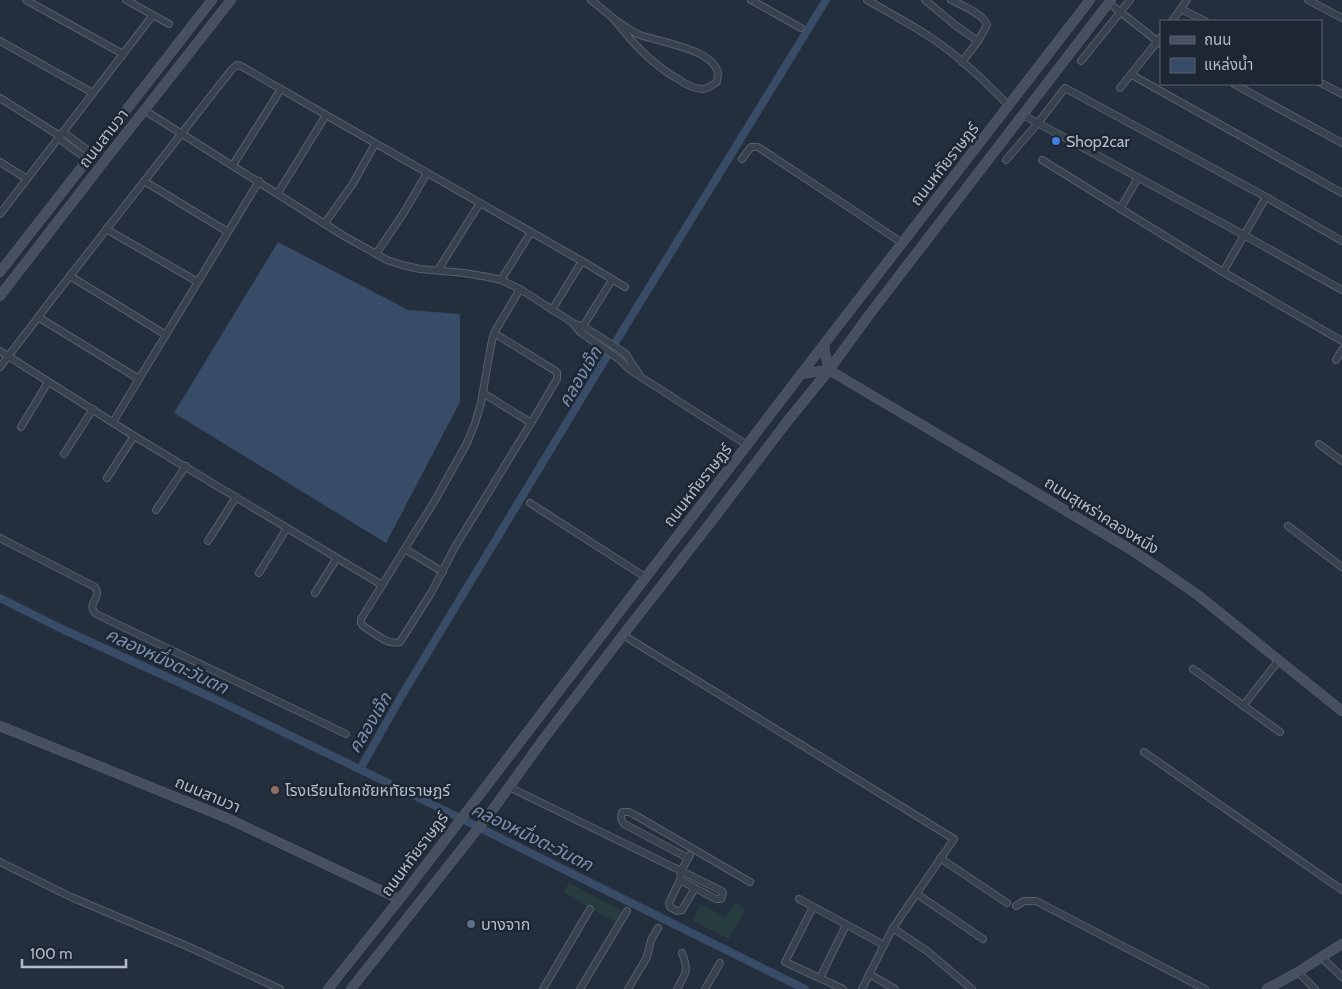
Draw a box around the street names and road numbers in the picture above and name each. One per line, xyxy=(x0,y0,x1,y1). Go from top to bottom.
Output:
street label: ถนนสามวา xyxy=(75,105,132,171)
street label: ถนนหทัยราษฎร์ xyxy=(906,118,983,210)
street label: ถนนหทัยราษฎร์ xyxy=(659,439,736,531)
street label: ถนนสุเหร่าคลองหนึ่ง xyxy=(1041,471,1164,558)
street label: ถนนสามวา xyxy=(172,772,243,817)
street label: ถนนหทัยราษฎร์ xyxy=(377,808,453,900)

